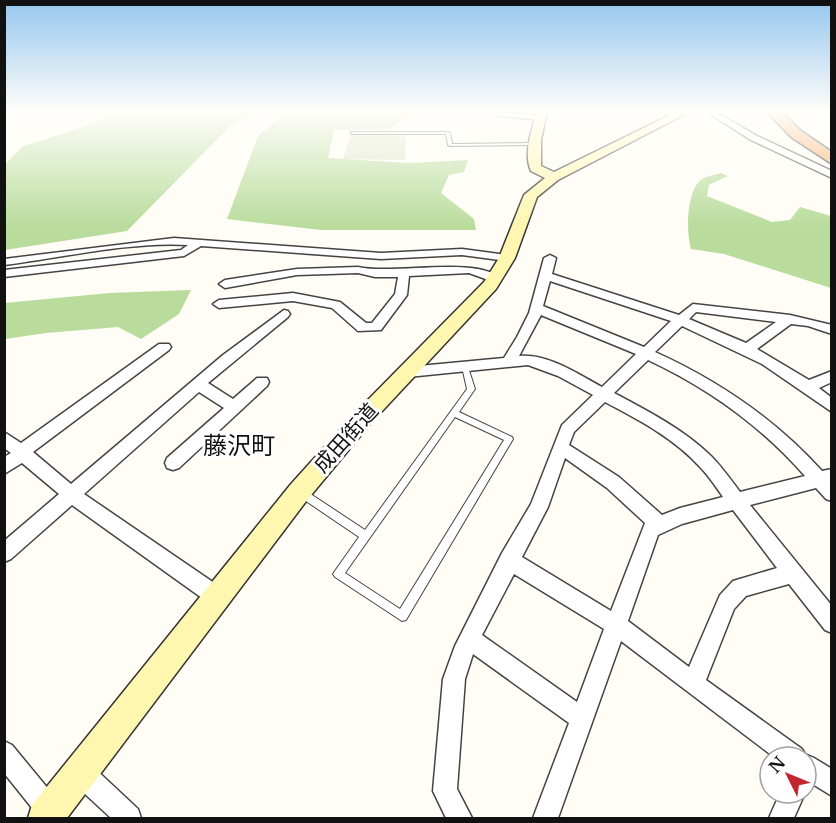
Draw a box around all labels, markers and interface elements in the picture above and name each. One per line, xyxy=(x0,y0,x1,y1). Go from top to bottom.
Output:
street label: 成田街道 xyxy=(308,398,384,478)
district label: 藤沢町 xyxy=(203,431,275,460)
north arrow xyxy=(758,745,818,805)
text: N xyxy=(765,752,789,777)

